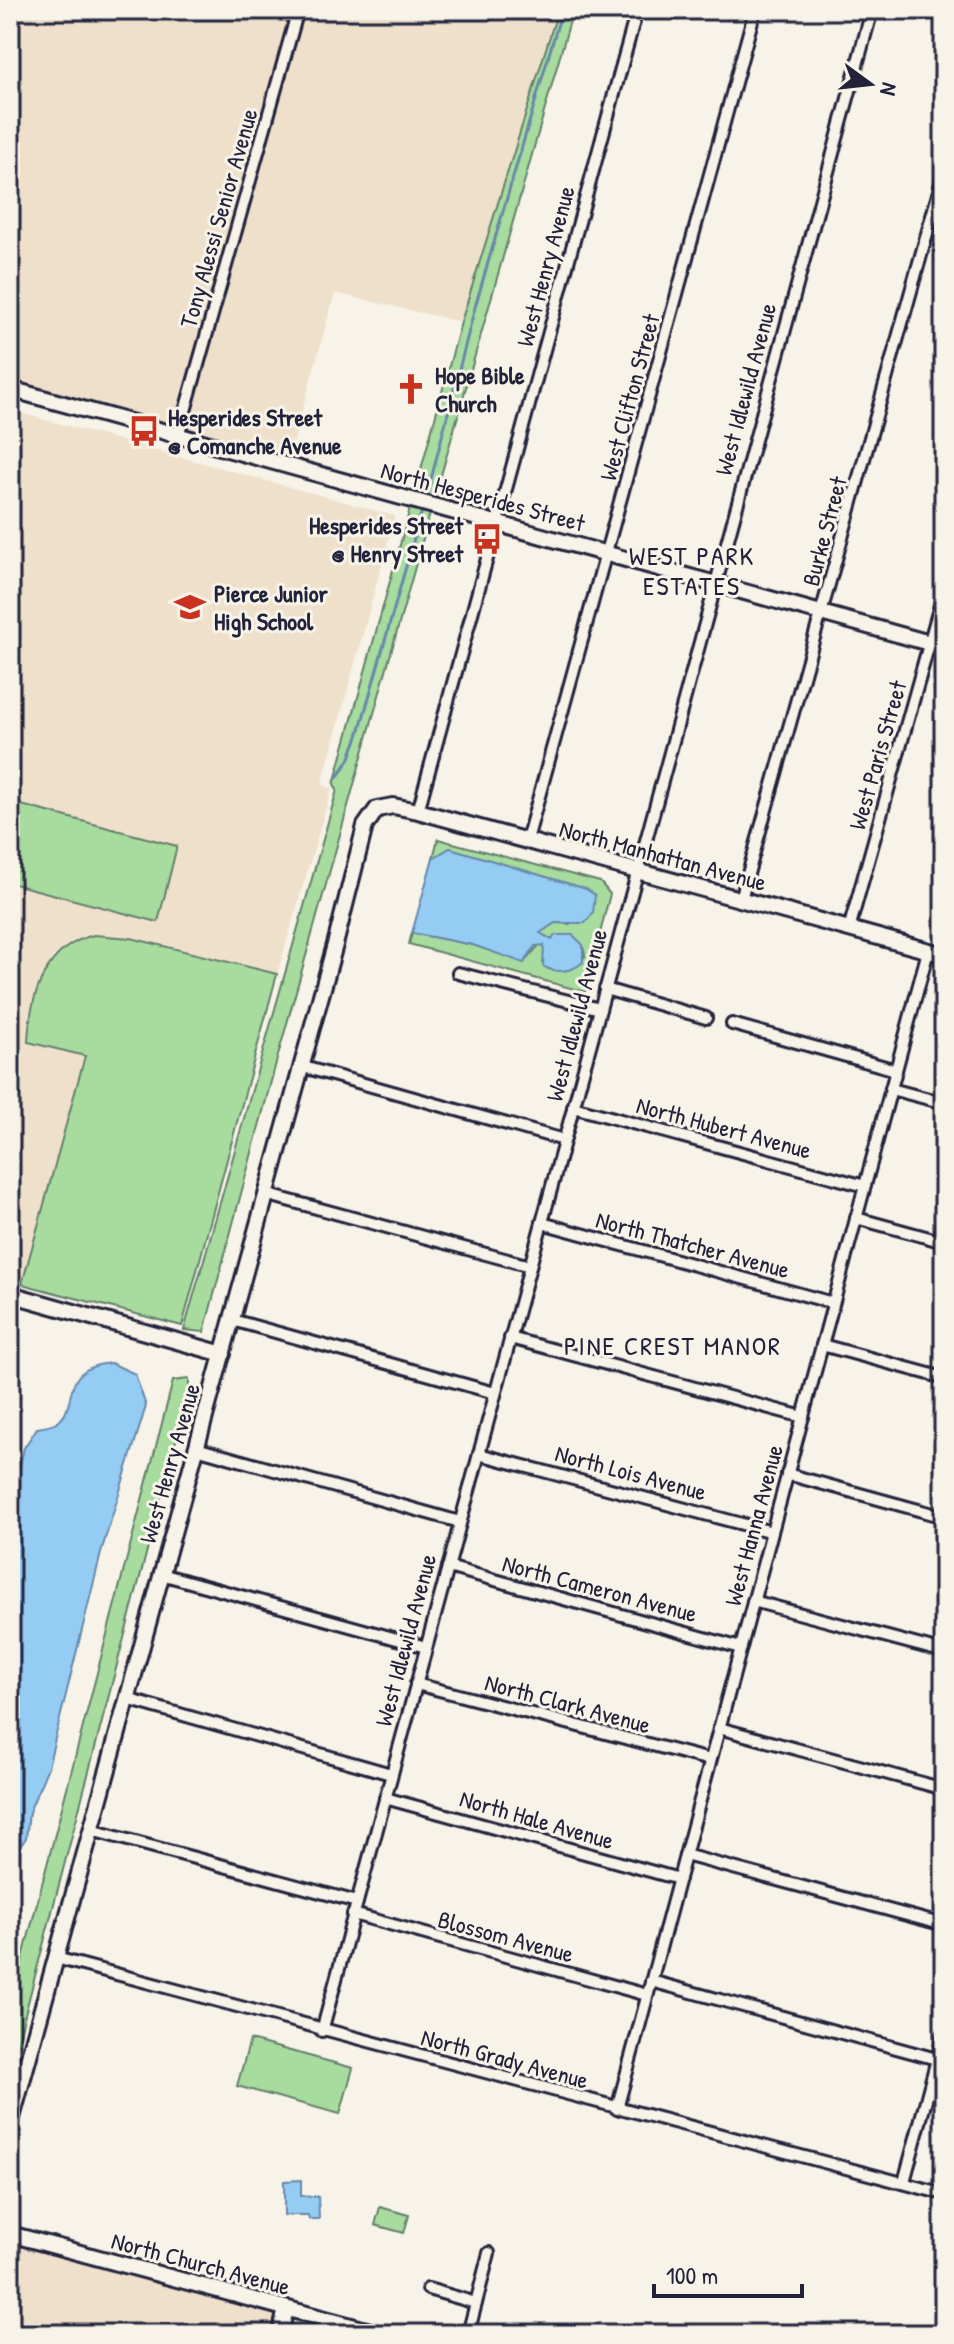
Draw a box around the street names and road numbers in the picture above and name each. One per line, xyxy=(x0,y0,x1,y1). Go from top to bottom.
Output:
street label: Tony Alessi Senior Avenue xyxy=(171,104,265,331)
street label: West Henry Avenue xyxy=(508,182,582,350)
street label: West Idlewild Avenue xyxy=(707,299,783,479)
street label: West Clifton Street xyxy=(591,310,667,484)
street label: North Hesperides Street xyxy=(378,453,589,539)
street label: Burke Street xyxy=(794,472,854,589)
street label: West Paris Street xyxy=(840,676,914,833)
street label: North Manhattan Avenue xyxy=(556,812,770,898)
street label: West Idlewild Avenue xyxy=(538,925,614,1105)
street label: North Hubert Avenue xyxy=(633,1088,815,1166)
street label: North Thatcher Avenue xyxy=(593,1203,794,1285)
street label: West Henry Avenue xyxy=(131,1379,207,1547)
street label: North Lois Avenue xyxy=(552,1436,710,1508)
street label: West Hanna Avenue xyxy=(716,1441,790,1609)
street label: North Cameron Avenue xyxy=(499,1547,701,1629)
street label: West Idlewild Avenue xyxy=(367,1550,443,1730)
street label: North Clark Avenue xyxy=(482,1666,655,1741)
street label: North Hale Avenue xyxy=(456,1782,618,1856)
street label: Blossom Avenue xyxy=(435,1903,578,1970)
street label: North Grady Avenue xyxy=(418,2020,592,2096)
street label: North Church Avenue xyxy=(108,2224,294,2302)

